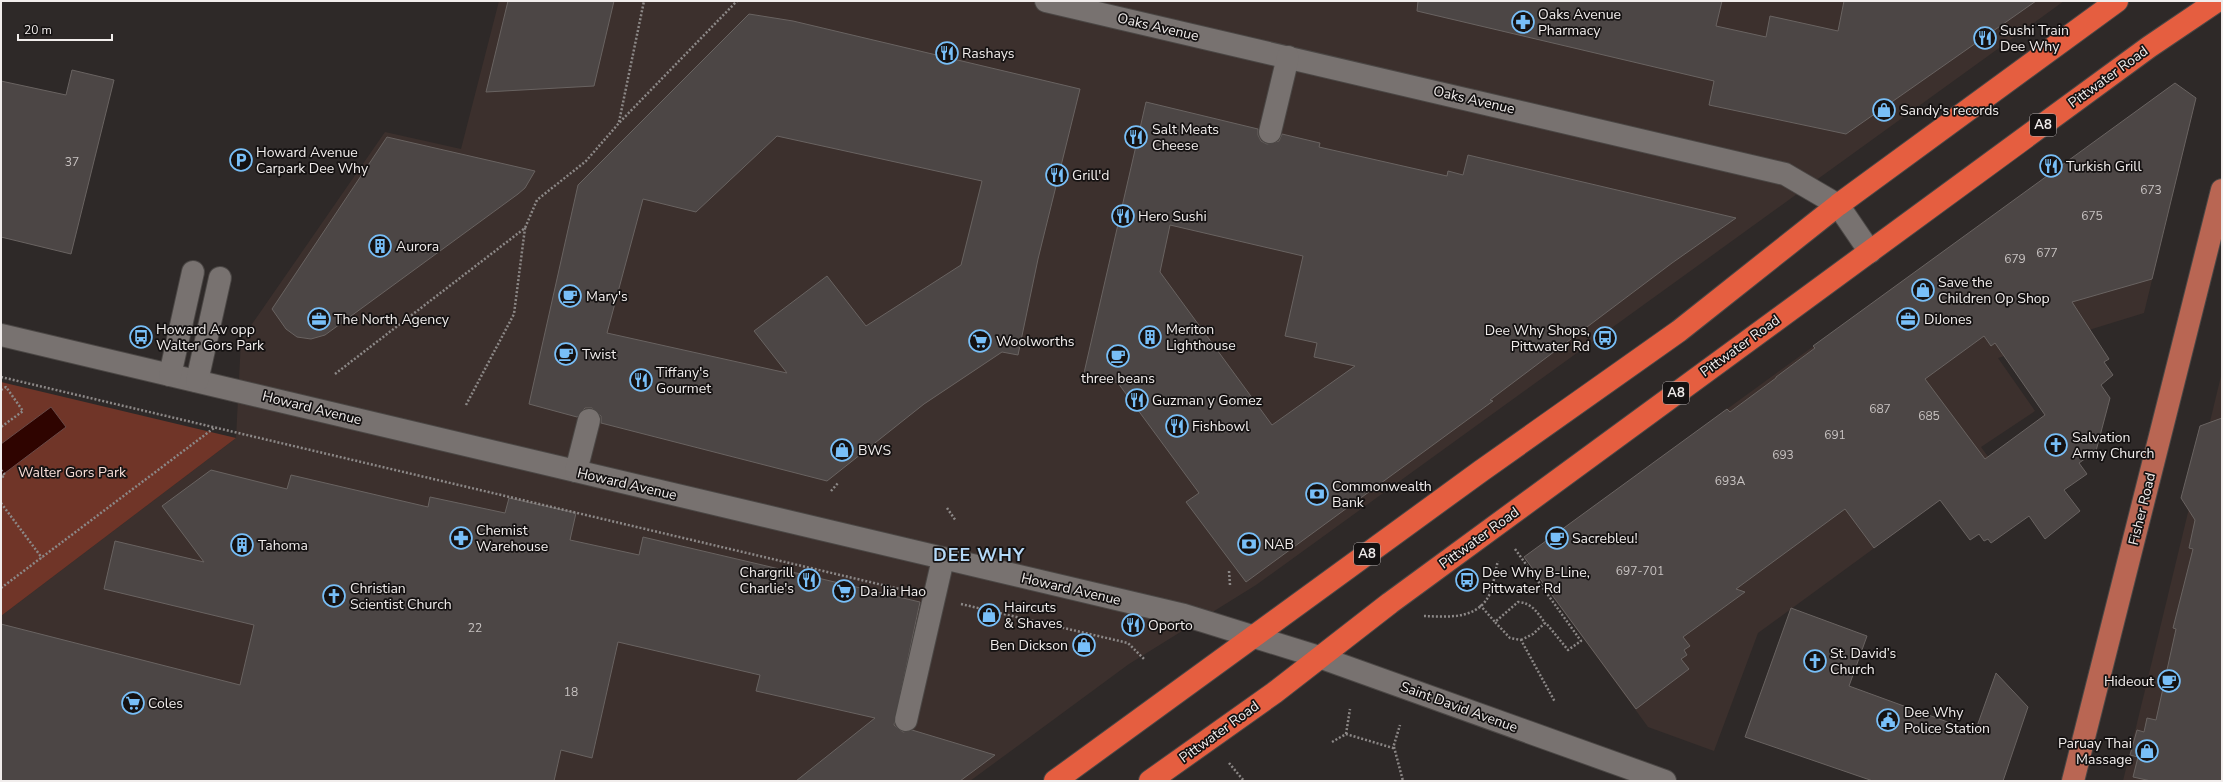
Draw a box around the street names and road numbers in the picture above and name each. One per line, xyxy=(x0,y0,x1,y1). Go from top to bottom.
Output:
street label: Oaks Avenue xyxy=(1115,8,1201,46)
street label: Pittwater Road xyxy=(2064,42,2152,112)
street label: Oaks Avenue xyxy=(1431,81,1517,119)
road number: A8 xyxy=(2030,114,2056,136)
street label: Pittwater Road xyxy=(1696,311,1784,381)
road number: A8 xyxy=(1663,382,1689,404)
street label: Howard Avenue xyxy=(260,386,364,430)
street label: Howard Avenue xyxy=(575,463,679,505)
street label: Fisher Road xyxy=(2124,471,2160,547)
street label: Pittwater Road xyxy=(1435,503,1523,573)
road number: A8 xyxy=(1354,543,1380,565)
street label: Howard Avenue xyxy=(1019,568,1123,610)
street label: Saint David Avenue xyxy=(1398,677,1520,737)
street label: Pittwater Road xyxy=(1175,697,1263,767)

